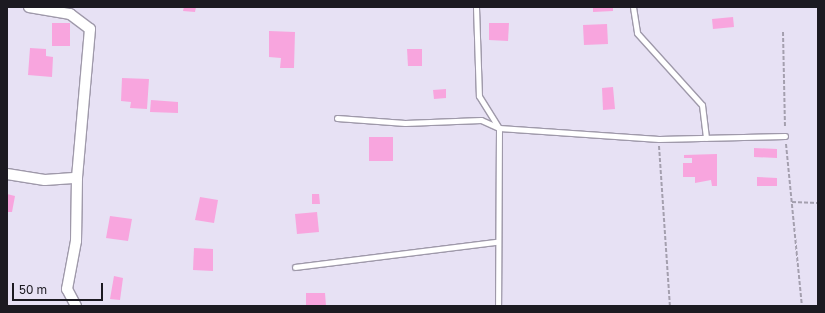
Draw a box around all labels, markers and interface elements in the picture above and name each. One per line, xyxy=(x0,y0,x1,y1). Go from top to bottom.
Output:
scale bar xyxy=(14,275,105,301)
text: 50 m xyxy=(19,282,47,297)

